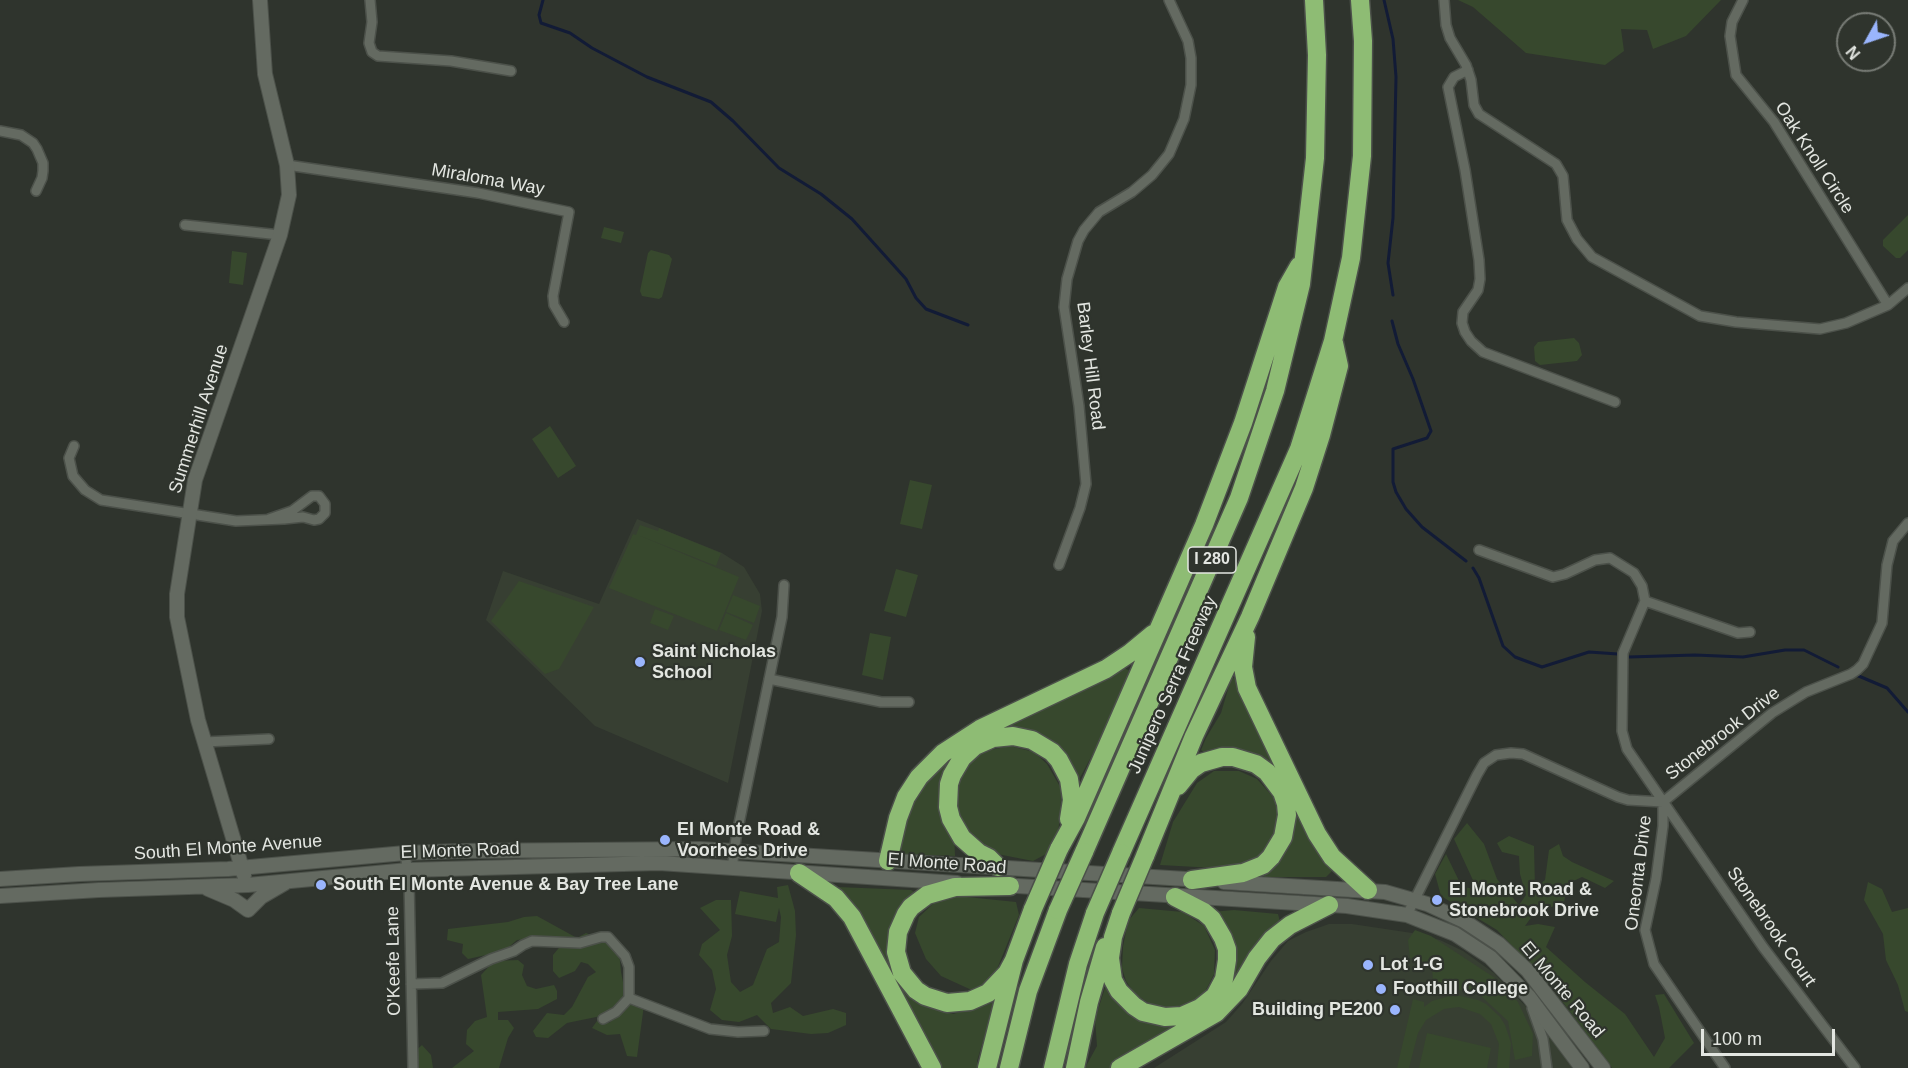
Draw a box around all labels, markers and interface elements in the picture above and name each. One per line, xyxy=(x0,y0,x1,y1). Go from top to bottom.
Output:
north arrow xyxy=(1836,12,1896,72)
text: N xyxy=(1843,43,1864,62)
street label: Oak Knoll Circle xyxy=(1770,98,1858,218)
street label: Miraloma Way xyxy=(430,159,546,201)
street label: Barley Hill Road xyxy=(1071,301,1109,431)
street label: Summerhill Avenue xyxy=(165,342,233,496)
road number: I 280 xyxy=(1188,547,1236,573)
street label: Junipero Serra Freeway xyxy=(1124,593,1222,777)
place label: Saint Nicholas School xyxy=(652,641,776,684)
marker: Saint Nicholas School xyxy=(633,655,647,669)
street label: Stonebrook Drive xyxy=(1662,683,1784,785)
street label: Oneonta Drive xyxy=(1621,814,1657,932)
place label: El Monte Road & Voorhees Drive xyxy=(677,819,820,862)
street label: South El Monte Avenue xyxy=(133,831,323,865)
marker: El Monte Road & Voorhees Drive xyxy=(658,833,672,847)
street label: El Monte Road xyxy=(400,838,520,864)
street label: El Monte Road xyxy=(887,849,1007,879)
street label: Stonebrook Court xyxy=(1722,863,1820,991)
place label: South El Monte Avenue & Bay Tree Lane xyxy=(333,874,678,896)
marker: South El Monte Avenue & Bay Tree Lane xyxy=(314,878,328,892)
place label: El Monte Road & Stonebrook Drive xyxy=(1449,879,1599,922)
marker: El Monte Road & Stonebrook Drive xyxy=(1430,893,1444,907)
street label: O'Keefe Lane xyxy=(382,906,406,1016)
street label: El Monte Road xyxy=(1515,937,1609,1043)
place label: Lot 1-G xyxy=(1380,954,1443,976)
marker: Lot 1-G xyxy=(1361,958,1375,972)
place label: Foothill College xyxy=(1393,978,1528,1000)
marker: Foothill College xyxy=(1374,982,1388,996)
place label: Building PE200 xyxy=(1252,999,1383,1021)
marker: Building PE200 xyxy=(1388,1003,1402,1017)
scale bar xyxy=(1704,1017,1838,1055)
text: 100 m xyxy=(1712,1029,1762,1049)

